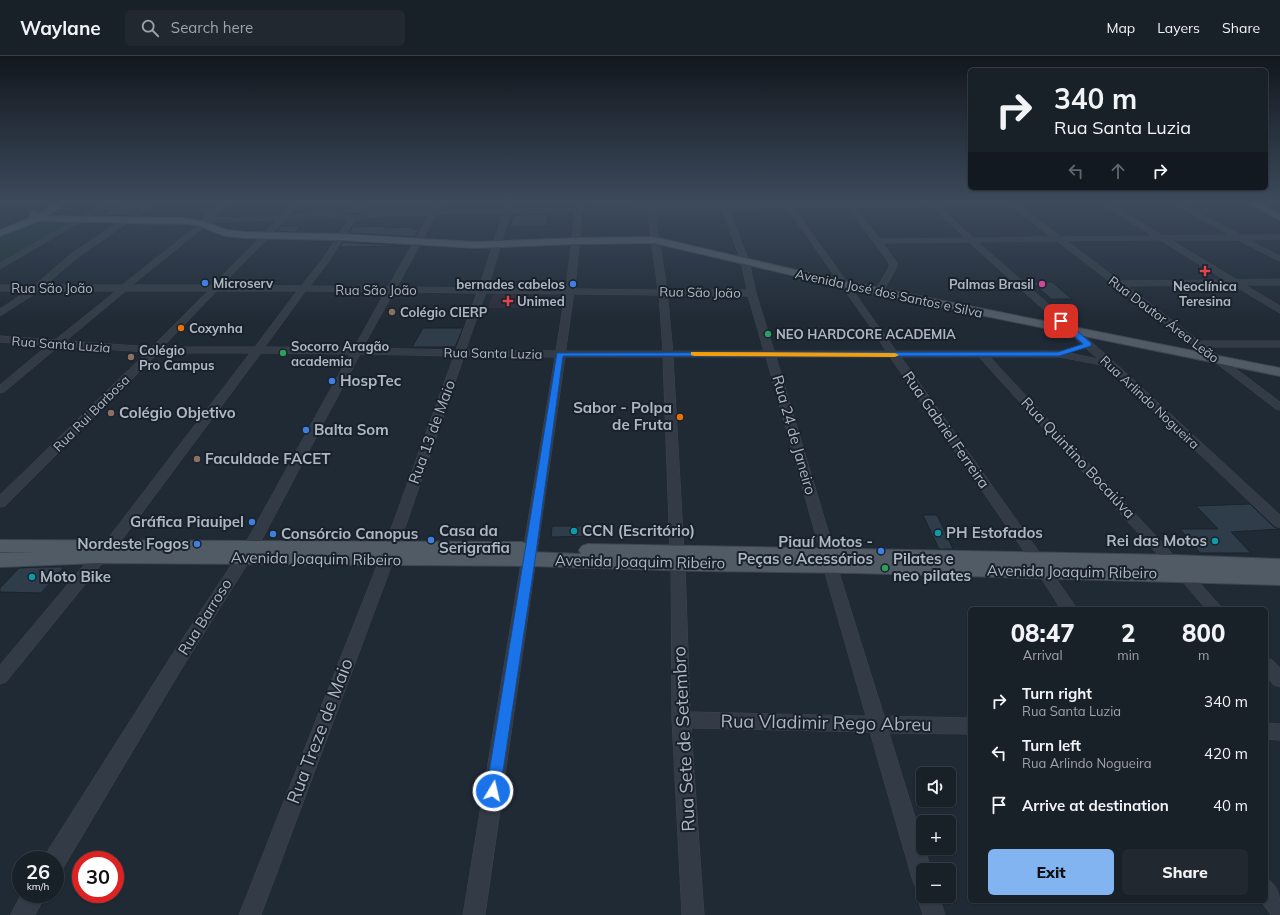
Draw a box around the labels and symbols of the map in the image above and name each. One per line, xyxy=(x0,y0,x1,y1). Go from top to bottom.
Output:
street label: Avenida José dos Santos e Silva xyxy=(794,265,984,321)
marker: Neoclínica Teresina xyxy=(1199,265,1211,277)
street label: Rua Doutor Área Leão xyxy=(1106,272,1222,366)
place label: Microserv xyxy=(213,275,274,291)
place label: bernades cabelos xyxy=(456,276,565,292)
place label: Palmas Brasil xyxy=(949,276,1034,292)
marker: Microserv xyxy=(200,278,210,288)
place label: Neoclínica Teresina xyxy=(1173,278,1237,309)
marker: bernades cabelos xyxy=(568,279,578,289)
marker: Palmas Brasil xyxy=(1037,279,1047,289)
street label: Rua São João xyxy=(11,280,93,296)
street label: Rua São João xyxy=(335,282,417,298)
street label: Rua São João xyxy=(659,283,741,301)
place label: Unimed xyxy=(517,293,565,309)
marker: Unimed xyxy=(502,295,514,307)
place label: Colégio CIERP xyxy=(400,304,488,320)
pin xyxy=(1044,304,1078,338)
marker: Colégio CIERP xyxy=(387,307,397,317)
place label: Coxynha xyxy=(189,320,243,337)
marker: Coxynha xyxy=(176,323,186,333)
place label: NEO HARDCORE ACADEMIA xyxy=(776,326,956,342)
marker: NEO HARDCORE ACADEMIA xyxy=(763,329,773,339)
street label: Rua Santa Luzia xyxy=(11,333,111,355)
place label: Socorro Aragão academia xyxy=(291,338,390,369)
place label: Colégio Pro Campus xyxy=(139,342,215,373)
street label: Rua Santa Luzia xyxy=(443,344,543,362)
marker: Socorro Aragão academia xyxy=(278,348,288,358)
marker: Colégio Pro Campus xyxy=(126,352,136,362)
street label: Rua Arlindo Nogueira xyxy=(1097,352,1203,452)
street label: Rua Gabriel Ferreira xyxy=(899,367,994,492)
street label: Rua Rui Barbosa xyxy=(49,371,133,455)
place label: HospTec xyxy=(340,371,402,390)
street label: Rua 24 de Janeiro xyxy=(768,373,821,497)
marker: HospTec xyxy=(327,376,337,386)
street label: Rua 13 de Maio xyxy=(404,377,459,486)
street label: Rua Quintino Bocaiúva xyxy=(1017,393,1139,522)
place label: Sabor - Polpa de Fruta xyxy=(573,398,672,434)
place label: Colégio Objetivo xyxy=(119,403,236,422)
marker: Colégio Objetivo xyxy=(106,408,116,418)
marker: Sabor - Polpa de Fruta xyxy=(675,412,685,422)
place label: Balta Som xyxy=(314,420,389,439)
marker: Balta Som xyxy=(301,425,311,435)
place label: Faculdade FACET xyxy=(205,449,331,468)
marker: Faculdade FACET xyxy=(192,454,202,464)
place label: Gráfica Piauipel xyxy=(130,512,244,531)
marker: Gráfica Piauipel xyxy=(247,517,257,527)
place label: Casa da Serigrafia xyxy=(439,521,510,557)
place label: CCN (Escritório) xyxy=(582,521,695,540)
place label: PH Estofados xyxy=(946,523,1043,542)
place label: Consórcio Canopus xyxy=(281,524,418,543)
marker: CCN (Escritório) xyxy=(569,526,579,536)
marker: PH Estofados xyxy=(933,528,943,538)
marker: Consórcio Canopus xyxy=(268,529,278,539)
place label: Rei das Motos xyxy=(1106,531,1207,550)
place label: Piauí Motos - Peças e Acessórios xyxy=(737,532,873,568)
place label: Nordeste Fogos xyxy=(77,534,189,553)
marker: Casa da Serigrafia xyxy=(426,535,436,545)
marker: Rei das Motos xyxy=(1210,536,1220,546)
marker: Nordeste Fogos xyxy=(192,539,202,549)
marker: Piauí Motos - Peças e Acessórios xyxy=(876,546,886,556)
street label: Avenida Joaquim Ribeiro xyxy=(231,548,401,569)
place label: Pilates e neo pilates xyxy=(893,549,971,585)
street label: Avenida Joaquim Ribeiro xyxy=(555,551,725,572)
street label: Avenida Joaquim Ribeiro xyxy=(987,561,1157,582)
marker: Pilates e neo pilates xyxy=(880,563,890,573)
place label: Moto Bike xyxy=(40,567,111,586)
marker: Moto Bike xyxy=(27,572,37,582)
street label: Rua Barroso xyxy=(174,575,236,658)
street label: Rua Sete de Setembro xyxy=(667,646,700,832)
street label: Rua Treze de Maio xyxy=(281,655,358,807)
street label: Rua Vladimir Rego Abreu xyxy=(720,709,932,736)
position arrow xyxy=(472,770,514,812)
speed limit sign: 30 xyxy=(72,851,124,903)

